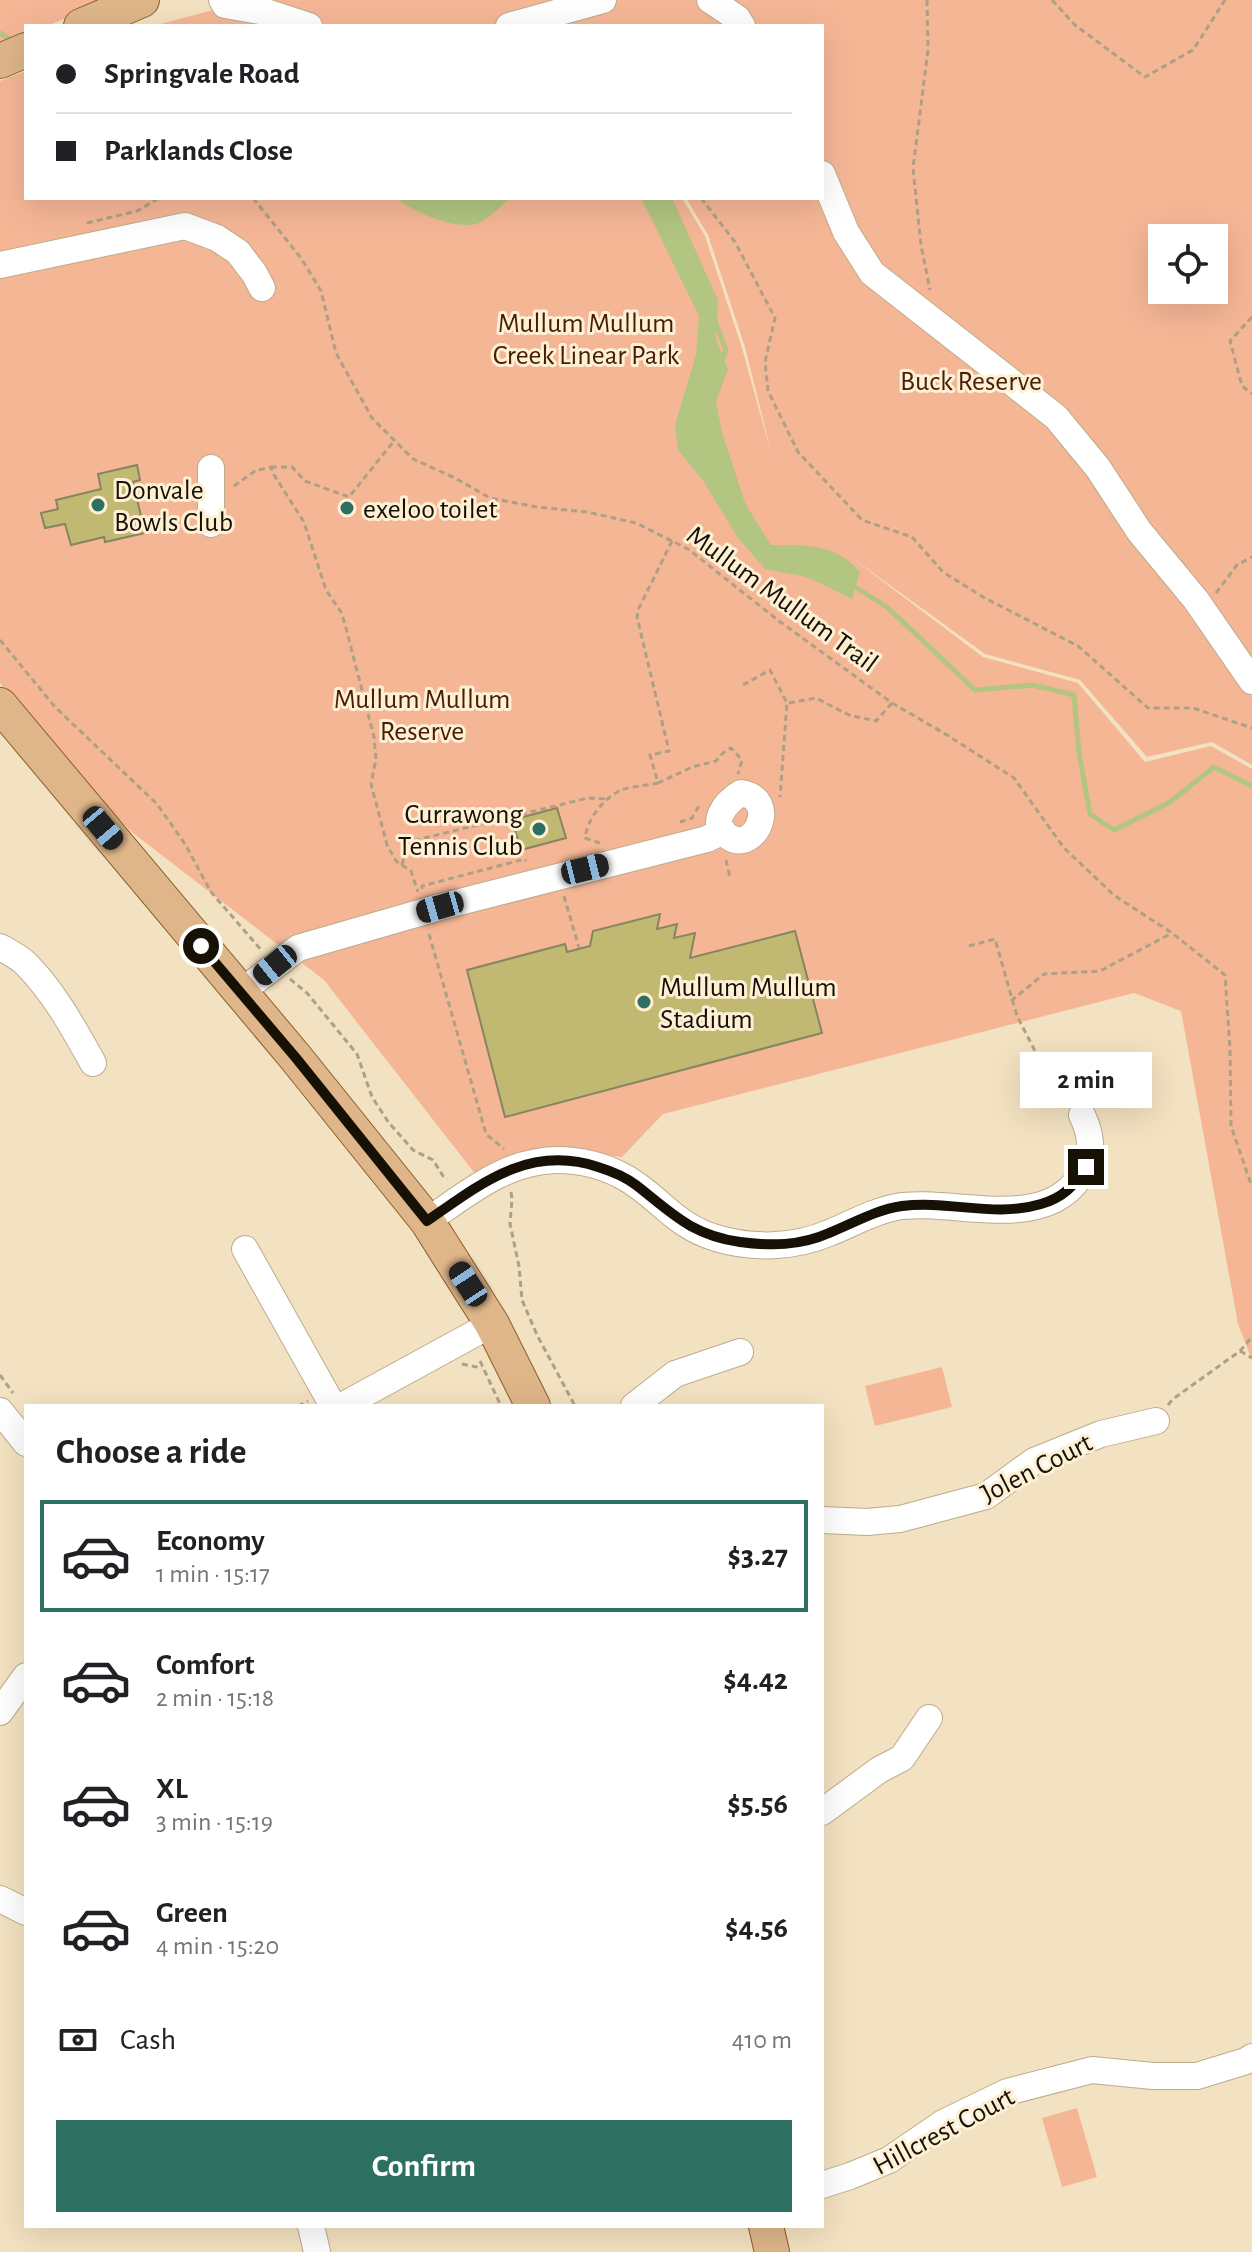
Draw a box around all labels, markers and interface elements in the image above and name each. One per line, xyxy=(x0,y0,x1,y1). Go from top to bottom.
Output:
text: Springvale Road xyxy=(104,59,299,89)
text: Parklands Close xyxy=(104,136,293,166)
map controls xyxy=(1148,224,1228,304)
button: locate xyxy=(1148,224,1228,304)
park label: Mullum Mullum Creek Linear Park xyxy=(493,310,680,370)
park label: Buck Reserve xyxy=(900,368,1042,396)
place label: Donvale Bowls Club xyxy=(114,477,233,537)
marker: Donvale Bowls Club xyxy=(89,496,107,514)
place label: exeloo toilet xyxy=(363,496,497,524)
marker: exeloo toilet xyxy=(338,499,356,517)
street label: Mullum Mullum Trail xyxy=(681,521,883,678)
park label: Mullum Mullum Reserve xyxy=(334,686,510,746)
place label: Currawong Tennis Club xyxy=(398,801,523,861)
car xyxy=(78,802,128,854)
marker: Currawong Tennis Club xyxy=(530,820,548,838)
car xyxy=(559,852,611,886)
car xyxy=(414,889,466,925)
route start xyxy=(183,928,219,964)
car xyxy=(249,941,301,989)
place label: Mullum Mullum Stadium xyxy=(660,974,837,1034)
marker: Mullum Mullum Stadium xyxy=(635,993,653,1011)
callout: 2 min xyxy=(1020,1051,1152,1107)
text: 2 min xyxy=(1057,1067,1115,1093)
route end xyxy=(1068,1149,1104,1185)
car xyxy=(445,1257,491,1311)
street label: Jolen Court xyxy=(977,1429,1097,1509)
text: Choose a ride xyxy=(56,1434,246,1470)
icon: car xyxy=(60,1520,132,1592)
text: Economy xyxy=(156,1526,265,1556)
text: $3.27 xyxy=(728,1541,788,1571)
text: 1 min · 15:17 xyxy=(156,1561,270,1587)
icon: car xyxy=(60,1644,132,1716)
text: Comfort xyxy=(156,1650,255,1680)
text: $4.42 xyxy=(723,1665,788,1695)
text: 2 min · 15:18 xyxy=(156,1685,274,1711)
icon: car xyxy=(60,1768,132,1840)
text: XL xyxy=(156,1774,188,1804)
text: $5.56 xyxy=(727,1789,788,1819)
text: 3 min · 15:19 xyxy=(156,1809,273,1835)
icon: car xyxy=(60,1892,132,1964)
text: Green xyxy=(156,1898,228,1928)
text: $4.56 xyxy=(725,1913,788,1943)
text: 4 min · 15:20 xyxy=(156,1933,279,1959)
icon: cash xyxy=(56,2018,100,2062)
text: Cash xyxy=(120,2025,176,2055)
text: 410 m xyxy=(732,2027,792,2053)
street label: Hillcrest Court xyxy=(869,2083,1019,2181)
button: Confirm xyxy=(56,2120,792,2212)

